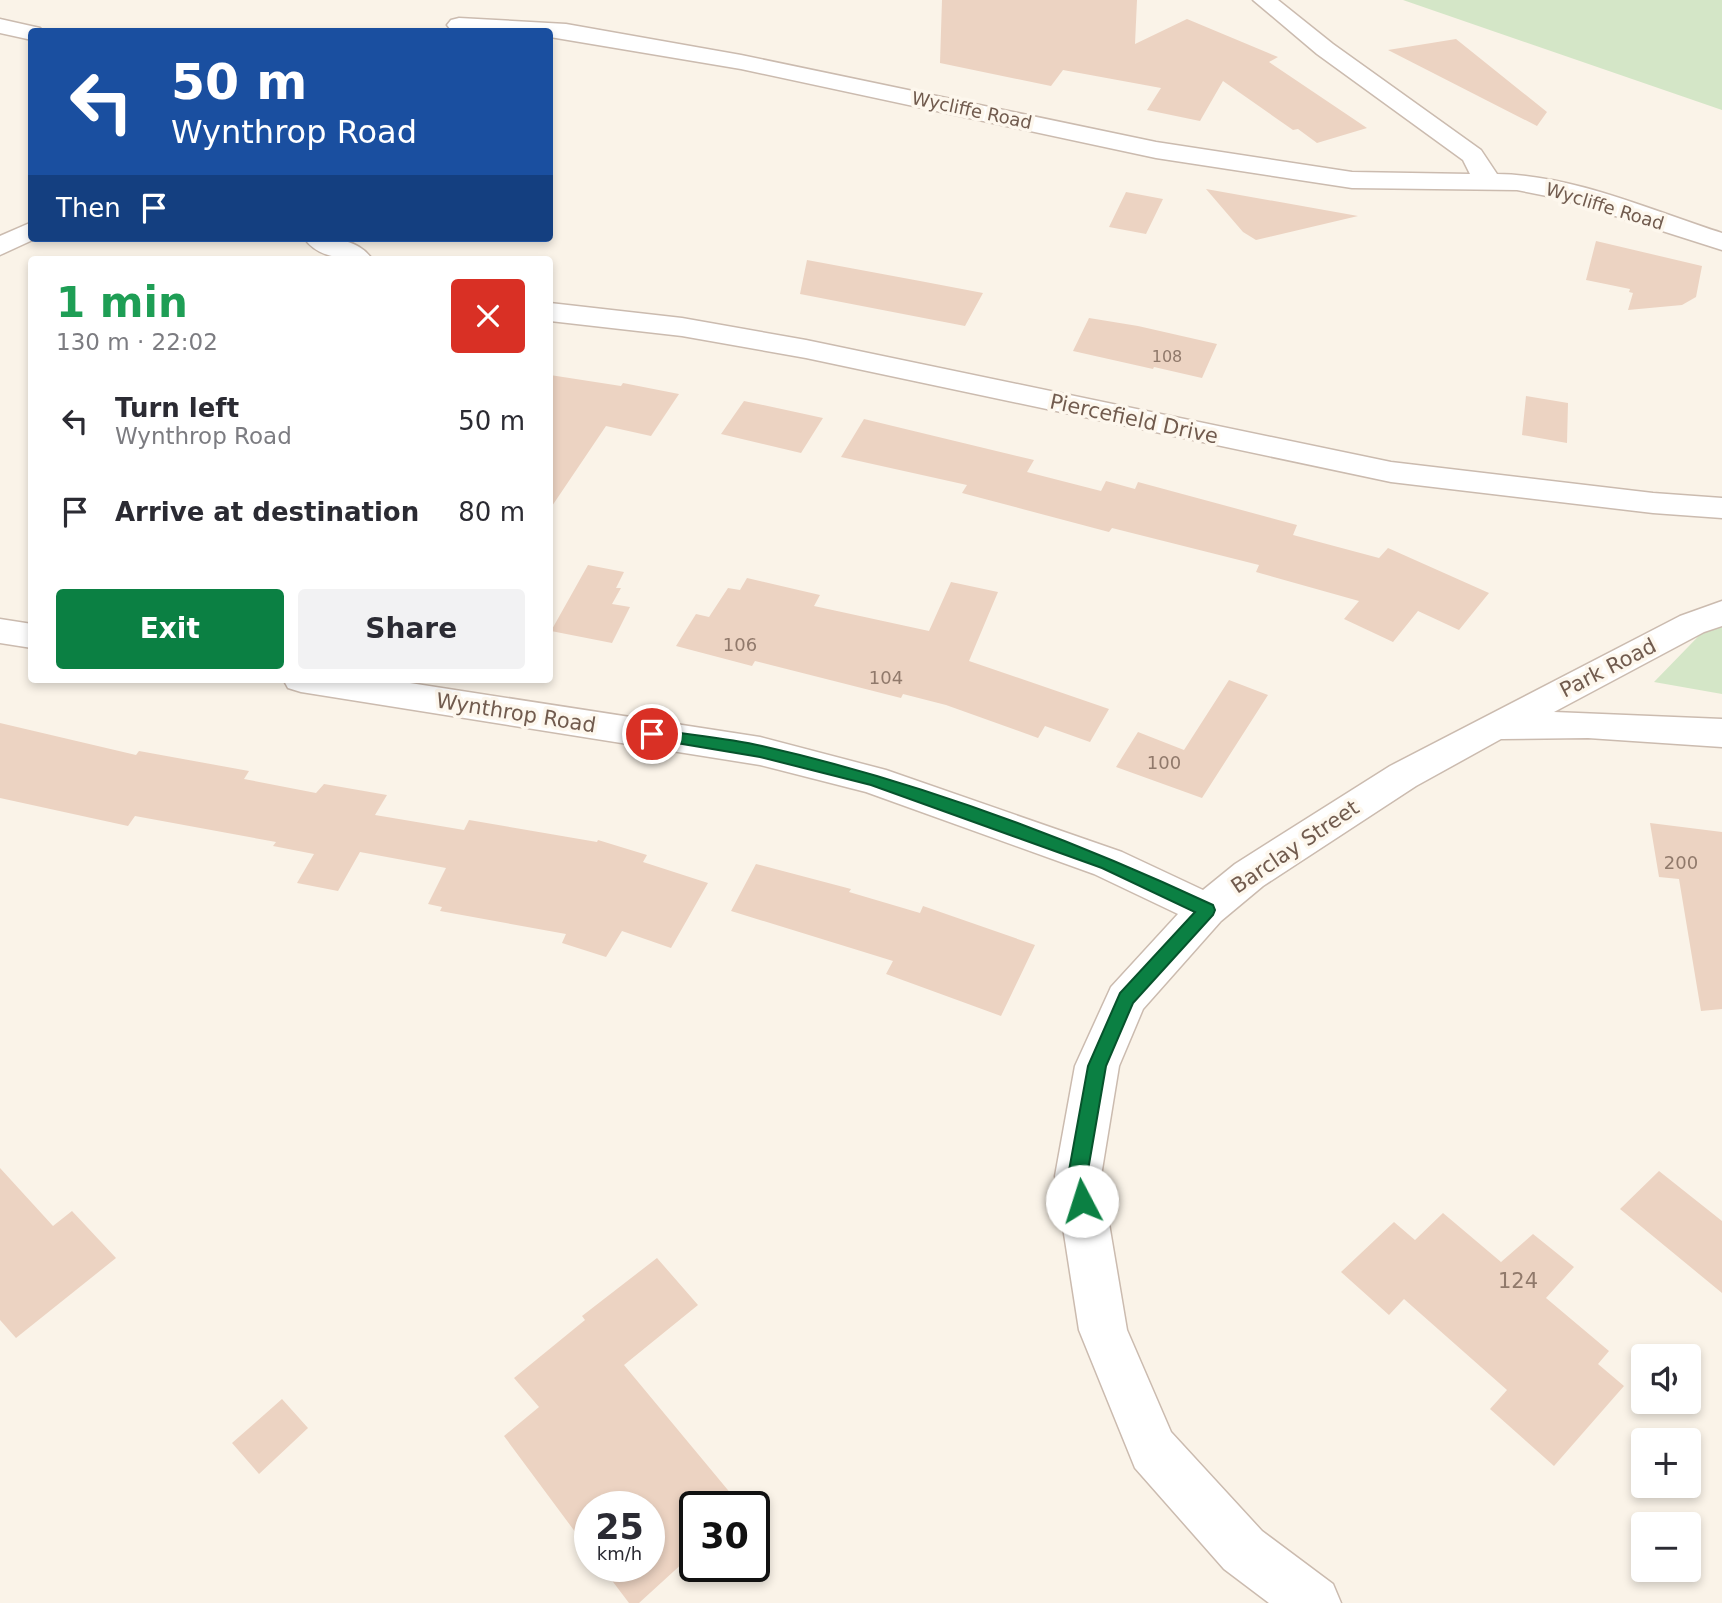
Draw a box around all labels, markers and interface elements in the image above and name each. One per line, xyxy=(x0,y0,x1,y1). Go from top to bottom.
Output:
text: 50 m xyxy=(171,54,307,111)
icon: left xyxy=(56,56,147,147)
street label: Wycliffe Road xyxy=(910,87,1034,133)
text: Wynthrop Road xyxy=(171,113,417,151)
street label: Wycliffe Road xyxy=(1543,178,1667,234)
icon: arrive xyxy=(135,189,173,227)
text: Then xyxy=(56,193,121,223)
text: 1 min xyxy=(56,278,188,327)
button: close xyxy=(451,279,525,353)
text: 130 m · 22:02 xyxy=(56,329,218,355)
house number: 108 xyxy=(1152,347,1182,366)
street label: Piercefield Drive xyxy=(1048,389,1220,449)
text: Turn left xyxy=(115,393,239,423)
icon: left xyxy=(56,402,94,440)
text: 50 m xyxy=(458,406,525,436)
text: Wynthrop Road xyxy=(115,423,292,449)
icon: arrive xyxy=(56,493,94,531)
text: Arrive at destination xyxy=(115,497,419,527)
text: 80 m xyxy=(458,497,525,527)
button: Exit xyxy=(56,589,284,669)
button: Share xyxy=(298,589,525,669)
house number: 106 xyxy=(723,634,757,655)
street label: Park Road xyxy=(1556,634,1660,702)
house number: 104 xyxy=(869,667,903,688)
street label: Wynthrop Road xyxy=(434,689,598,737)
pin xyxy=(622,704,682,764)
icon: arrive xyxy=(633,715,671,753)
house number: 100 xyxy=(1147,752,1181,773)
street label: Barclay Street xyxy=(1227,795,1363,899)
house number: 200 xyxy=(1664,852,1698,873)
position arrow xyxy=(1045,1164,1119,1238)
house number: 124 xyxy=(1498,1269,1538,1293)
map controls xyxy=(1631,1344,1701,1582)
button: sound xyxy=(1631,1344,1701,1414)
button: + xyxy=(1631,1428,1701,1498)
speed limit sign: 30 xyxy=(679,1491,770,1582)
text: 25 xyxy=(595,1507,644,1547)
button: − xyxy=(1631,1512,1701,1582)
text: km/h xyxy=(597,1543,642,1564)

